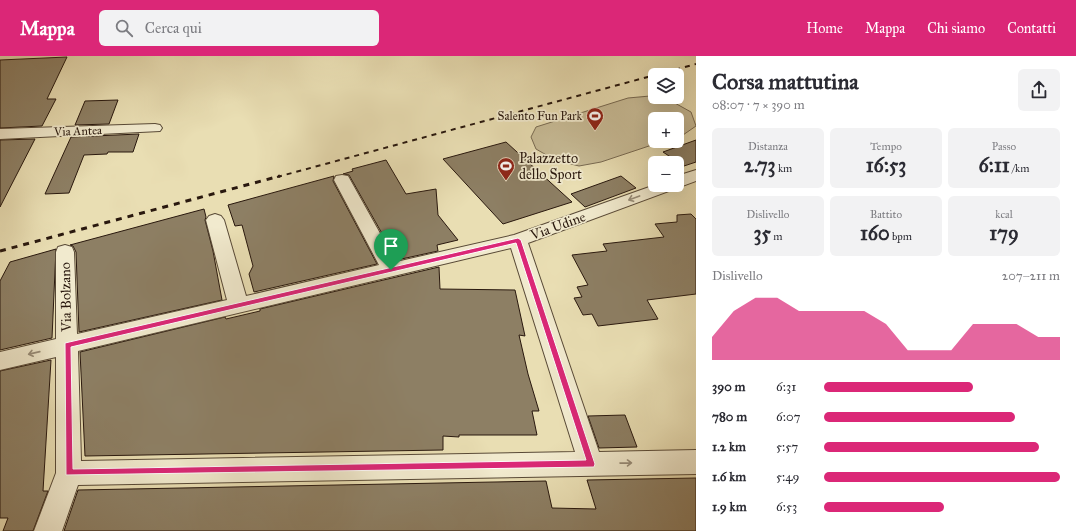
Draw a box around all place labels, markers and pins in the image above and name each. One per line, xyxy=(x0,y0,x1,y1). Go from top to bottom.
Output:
sports icon: Salento Fun Park xyxy=(585,106,605,131)
place label: Salento Fun Park xyxy=(498,109,582,123)
place label: Palazzetto dello Sport xyxy=(519,150,582,183)
sports icon: Palazzetto dello Sport xyxy=(496,156,516,181)
pin xyxy=(374,229,408,270)

